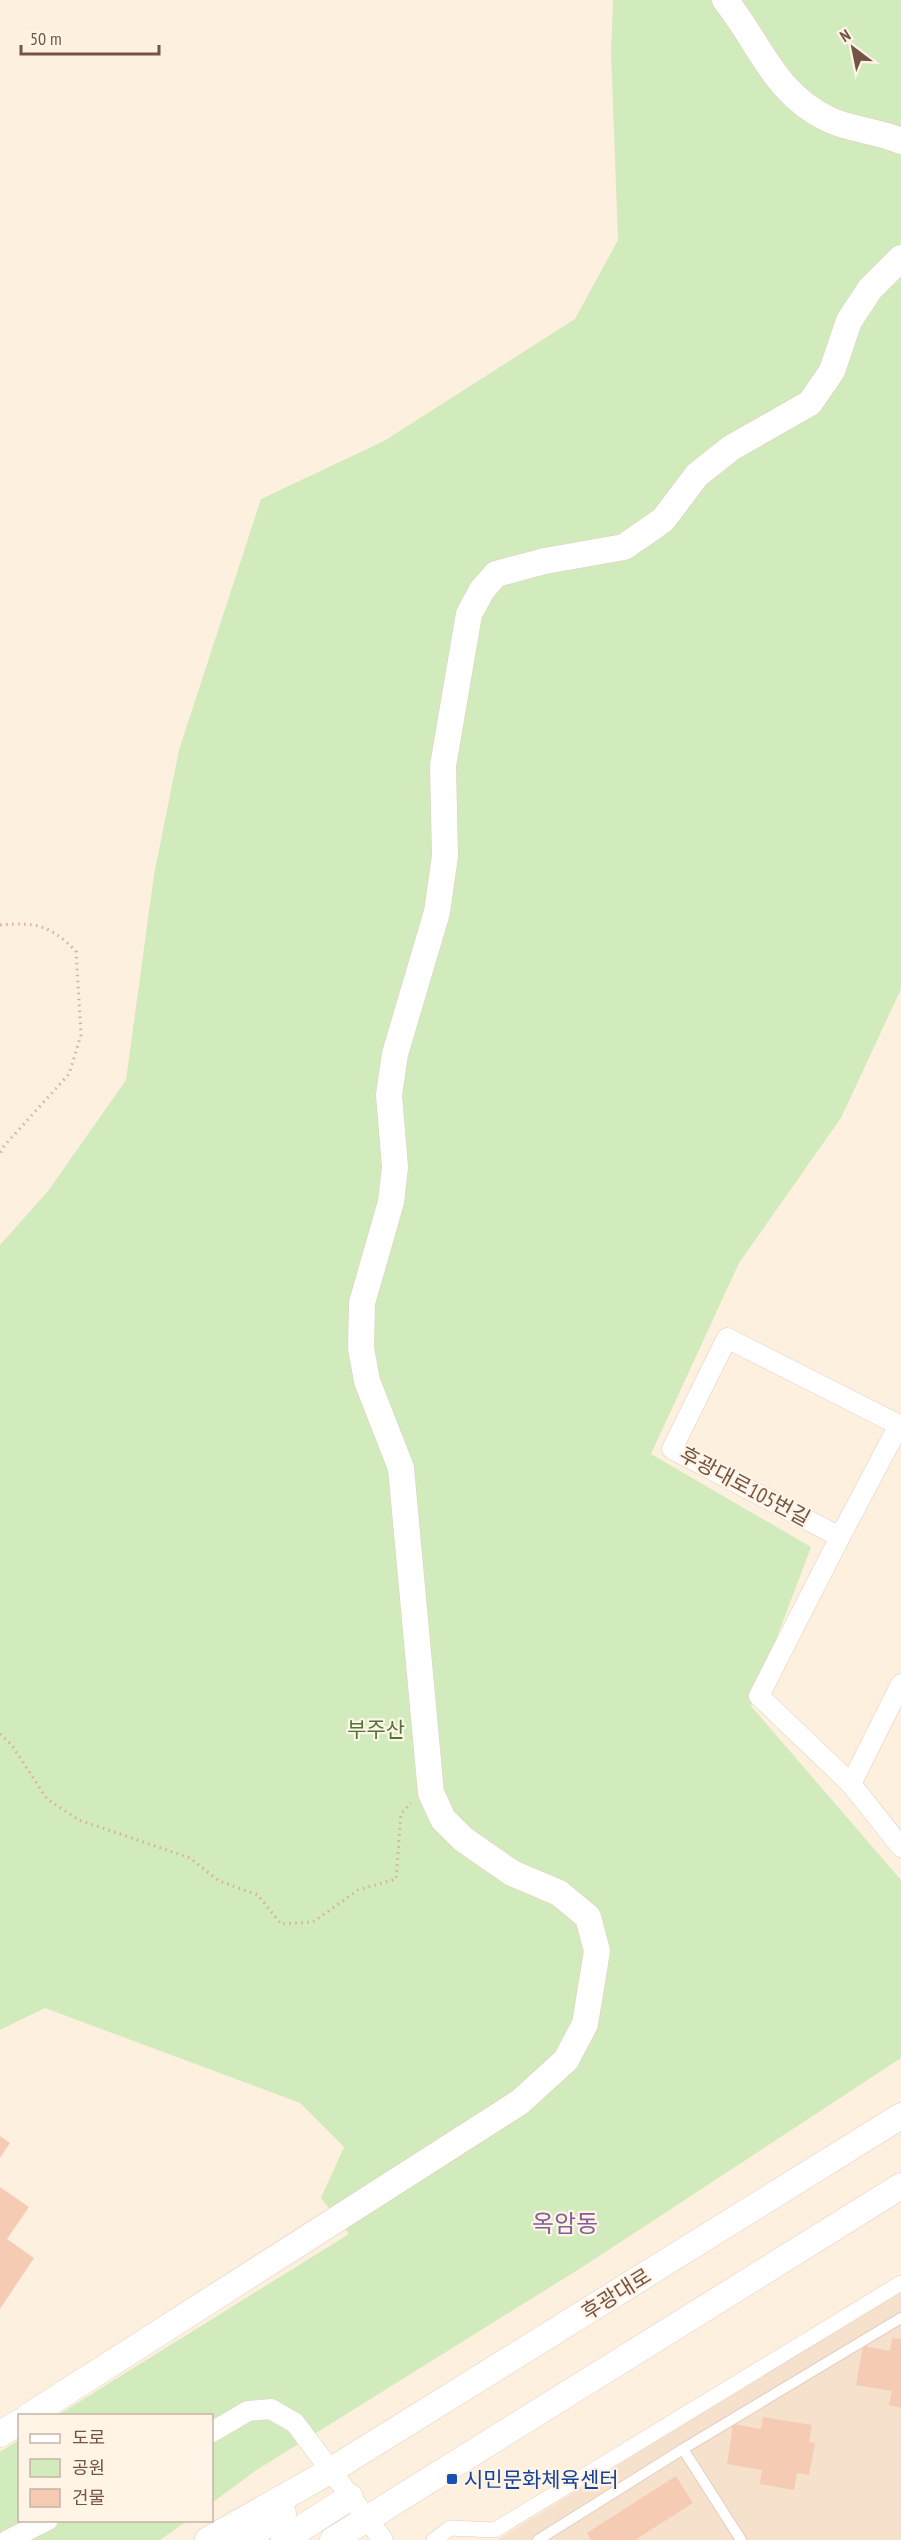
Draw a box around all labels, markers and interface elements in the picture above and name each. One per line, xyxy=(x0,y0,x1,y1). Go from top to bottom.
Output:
scale bar xyxy=(21,18,159,56)
north arrow xyxy=(823,18,883,78)
text: N xyxy=(836,25,854,46)
text: 50 m xyxy=(30,27,62,50)
street label: 후광대로105번길 xyxy=(675,1440,815,1532)
park label: 부주산 xyxy=(347,1716,405,1743)
district label: 옥암동 xyxy=(532,2208,598,2239)
street label: 후광대로 xyxy=(576,2262,656,2326)
legend xyxy=(18,2414,213,2522)
text: 도로 xyxy=(72,2426,105,2449)
text: 공원 xyxy=(72,2456,105,2479)
place label: 시민문화체육센터 xyxy=(464,2466,619,2493)
marker: 시민문화체육센터 xyxy=(445,2472,459,2486)
text: 건물 xyxy=(72,2486,105,2509)

